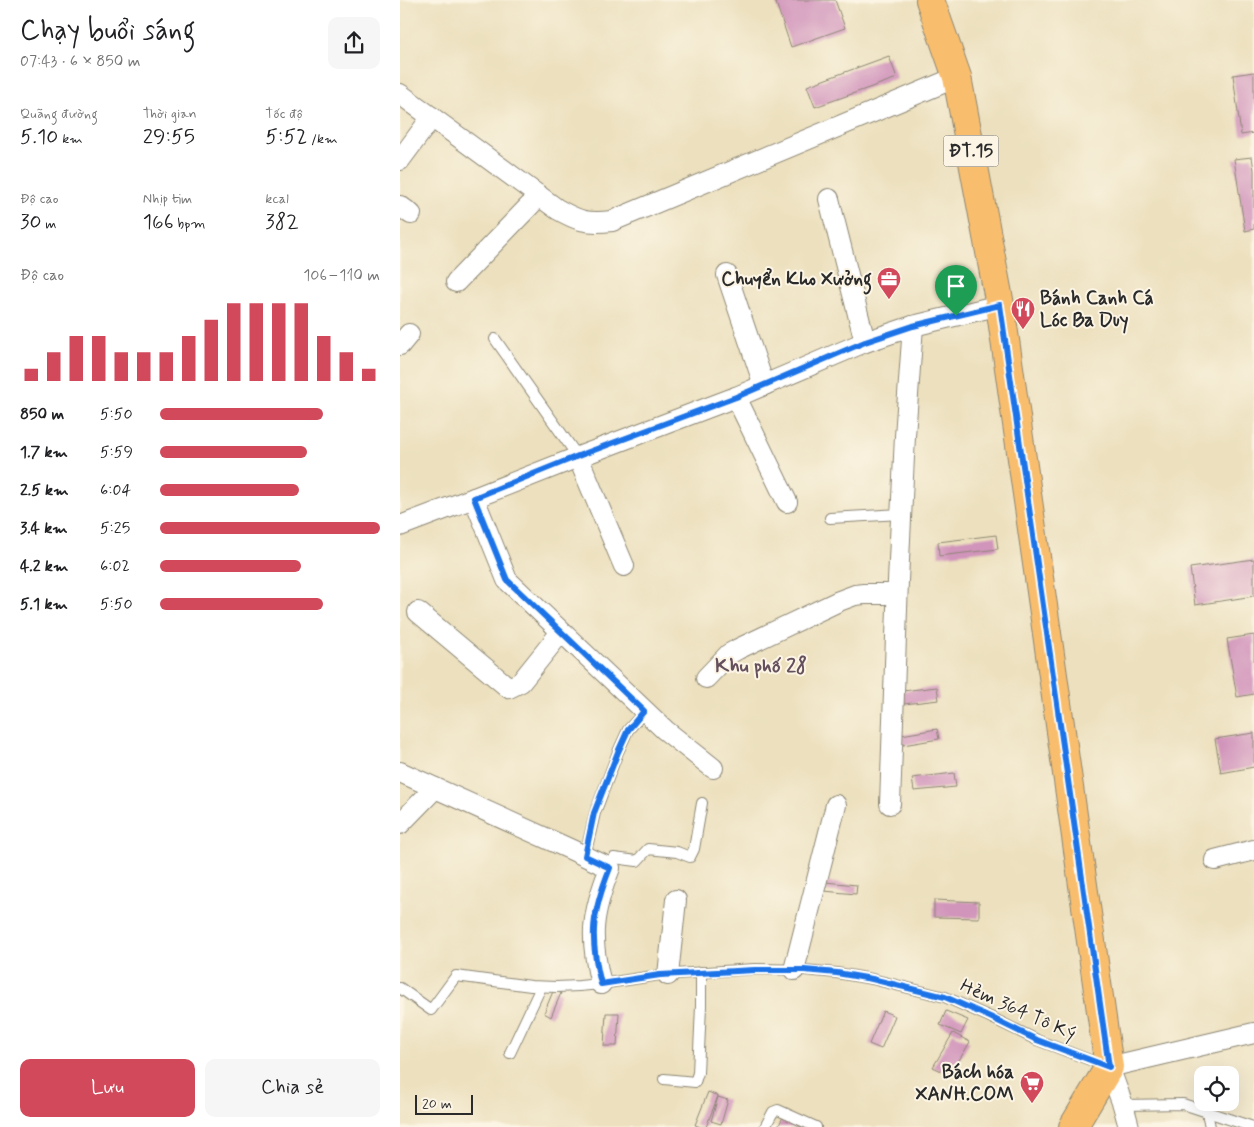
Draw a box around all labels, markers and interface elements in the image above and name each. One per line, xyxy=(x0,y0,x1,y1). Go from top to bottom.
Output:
text: Chạy buổi sáng xyxy=(20,13,196,50)
button: share xyxy=(328,17,380,69)
text: 07:43 · 6 × 850 m xyxy=(20,51,141,72)
text: Quãng đường xyxy=(20,105,98,123)
text: Thời gian xyxy=(143,105,197,123)
text: Tốc độ xyxy=(265,105,303,123)
text: 5.10 xyxy=(20,123,58,151)
text: 29:55 xyxy=(143,123,195,151)
text: 5:52 xyxy=(265,123,307,151)
text: km xyxy=(58,130,83,148)
text: /km xyxy=(307,130,338,148)
road number: ĐT.15 xyxy=(944,136,998,166)
text: Độ cao xyxy=(20,190,58,208)
text: Nhịp tim xyxy=(143,190,192,208)
text: kcal xyxy=(265,190,289,208)
text: 30 xyxy=(20,208,42,236)
text: 166 xyxy=(143,208,174,236)
text: 382 xyxy=(265,208,299,236)
text: m xyxy=(42,215,56,233)
text: bpm xyxy=(174,215,206,233)
text: Độ cao xyxy=(20,265,64,286)
text: 106–110 m xyxy=(303,265,380,286)
pin xyxy=(935,265,977,316)
office icon: Chuyển Kho Xưởng xyxy=(876,266,902,300)
place label: Chuyển Kho Xưởng xyxy=(721,267,872,295)
icon: arrive xyxy=(942,272,970,300)
place label: Bánh Canh Cá Lóc Ba Duy xyxy=(1040,286,1154,334)
restaurant icon: Bánh Canh Cá Lóc Ba Duy xyxy=(1010,296,1036,330)
text: 850 m xyxy=(20,404,64,425)
text: 5:50 xyxy=(100,404,133,425)
text: 1.7 km xyxy=(20,442,68,463)
text: 5:59 xyxy=(100,442,133,463)
text: 2.5 km xyxy=(20,480,68,501)
text: 6:04 xyxy=(100,480,131,501)
text: 3.4 km xyxy=(20,518,68,539)
text: 5:25 xyxy=(100,518,130,539)
text: 4.2 km xyxy=(20,556,68,577)
text: 6:02 xyxy=(100,556,130,577)
text: 5.1 km xyxy=(20,594,68,615)
text: 5:50 xyxy=(100,594,133,615)
district label: Khu phố 28 xyxy=(715,653,807,680)
street label: Hẻm 364 Tô Ký xyxy=(956,973,1080,1048)
button: Lưu xyxy=(20,1059,195,1117)
button: Chia sẻ xyxy=(205,1059,380,1117)
place label: Bách hóa XANH.COM xyxy=(916,1060,1014,1107)
map controls xyxy=(1194,1066,1239,1111)
button: locate xyxy=(1194,1066,1239,1111)
supermarket icon: Bách hóa XANH.COM xyxy=(1019,1070,1045,1104)
scale bar xyxy=(415,1092,472,1115)
text: 20 m xyxy=(422,1095,452,1113)

